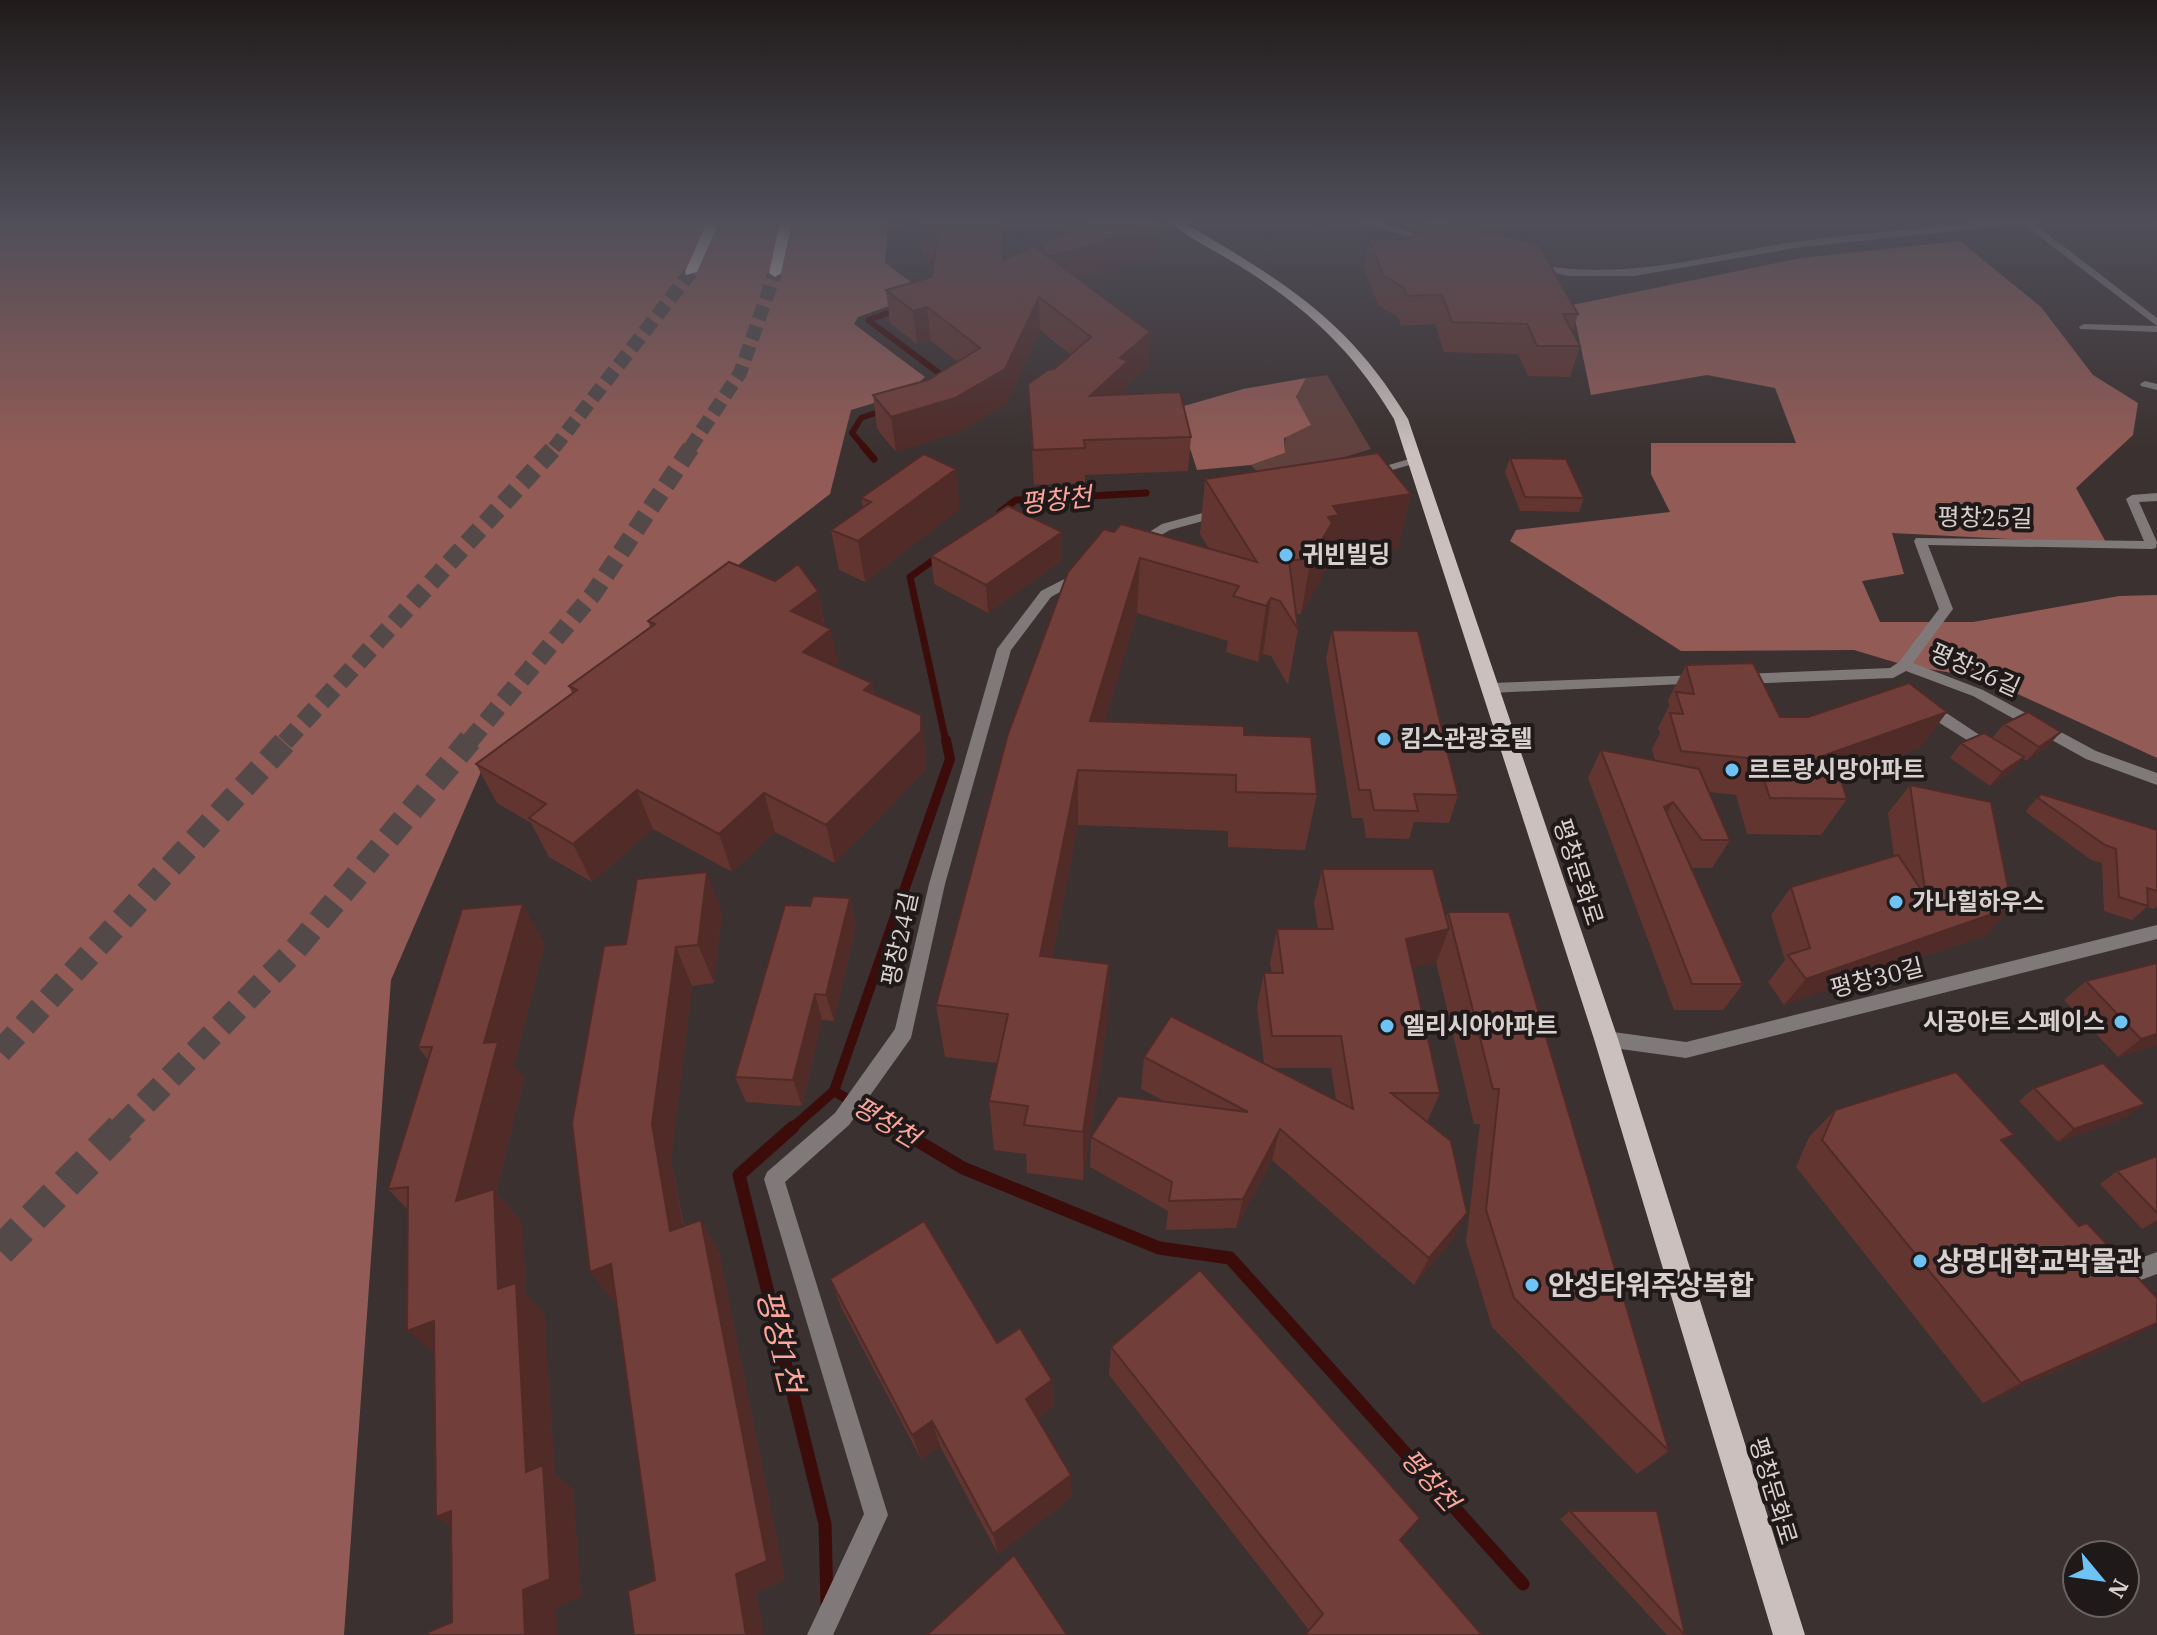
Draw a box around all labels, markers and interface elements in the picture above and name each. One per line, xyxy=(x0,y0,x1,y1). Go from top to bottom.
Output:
water label: 평창천 xyxy=(1018,478,1096,520)
street label: 평창25길 xyxy=(1937,500,2033,534)
place label: 귀빈빌딩 xyxy=(1302,538,1390,570)
marker: 귀빈빌딩 xyxy=(1277,546,1295,564)
street label: 평창26길 xyxy=(1925,635,2025,703)
place label: 킴스관광호텔 xyxy=(1400,722,1532,754)
marker: 킴스관광호텔 xyxy=(1375,730,1393,748)
place label: 르트랑시망아파트 xyxy=(1748,753,1925,785)
marker: 르트랑시망아파트 xyxy=(1723,761,1741,779)
street label: 평창문화로 xyxy=(1547,814,1611,929)
place label: 가나힐하우스 xyxy=(1912,885,2044,917)
street label: 평창24길 xyxy=(873,889,925,989)
marker: 가나힐하우스 xyxy=(1887,893,1905,911)
street label: 평창30길 xyxy=(1827,950,1927,1004)
place label: 시공아트 스페이스 xyxy=(1923,1005,2105,1037)
place label: 엘리시아아파트 xyxy=(1403,1009,1558,1041)
marker: 시공아트 스페이스 xyxy=(2112,1013,2130,1031)
marker: 엘리시아아파트 xyxy=(1378,1017,1396,1035)
water label: 평창천 xyxy=(847,1088,929,1156)
place label: 상명대학교박물관 xyxy=(1936,1242,2142,1279)
marker: 상명대학교박물관 xyxy=(1911,1252,1929,1270)
place label: 안성타워주상복합 xyxy=(1548,1266,1754,1303)
marker: 안성타워주상복합 xyxy=(1523,1276,1541,1294)
water label: 평창1천 xyxy=(748,1284,815,1401)
street label: 평창문화로 xyxy=(1743,1433,1805,1548)
water label: 평창천 xyxy=(1394,1441,1469,1520)
north arrow xyxy=(2061,1539,2141,1619)
text: N xyxy=(2102,1574,2136,1604)

